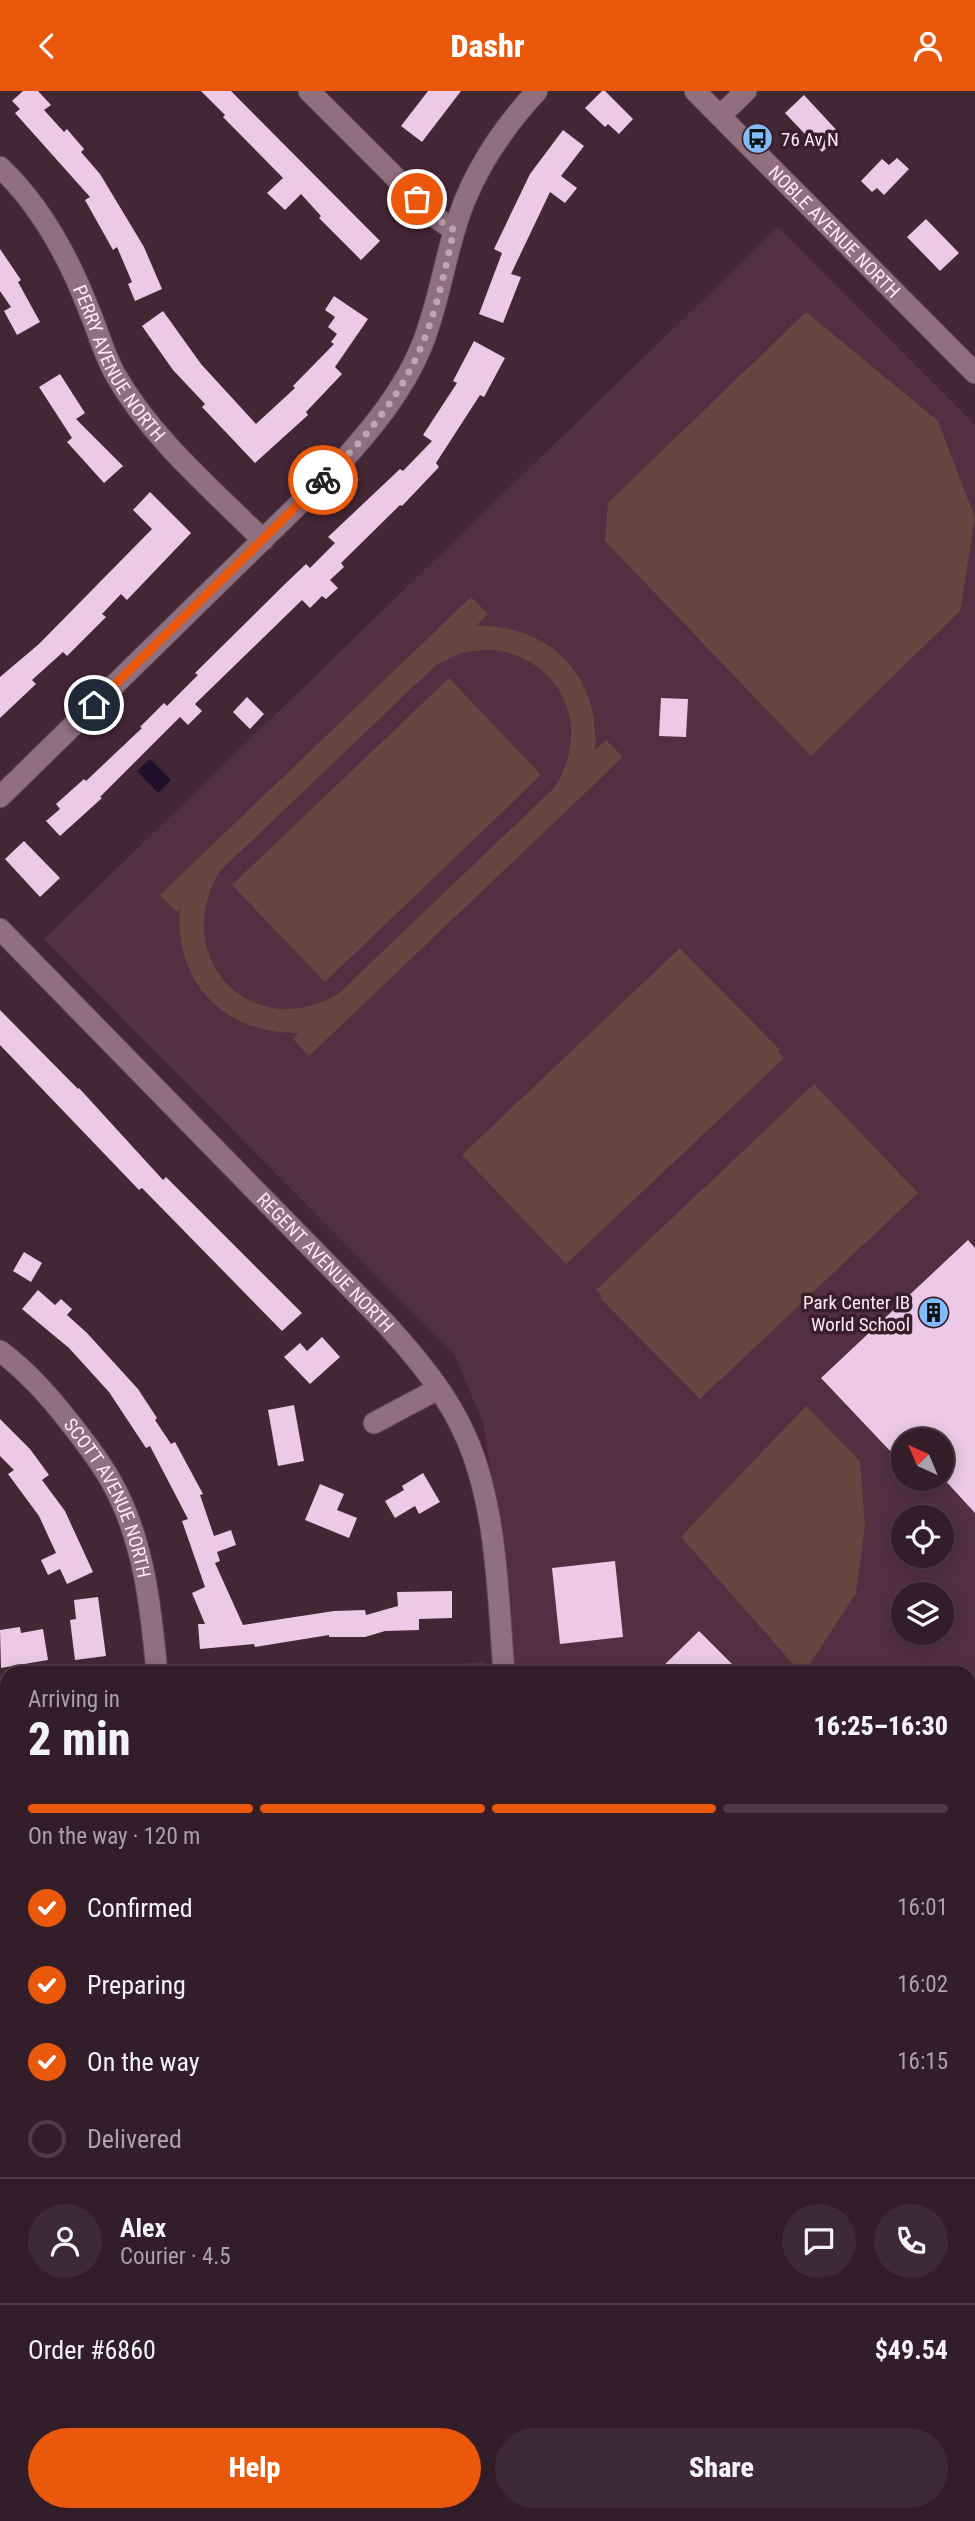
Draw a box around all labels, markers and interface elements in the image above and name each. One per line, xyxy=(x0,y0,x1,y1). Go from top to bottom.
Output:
icon: back xyxy=(28,27,66,65)
text: Dashr xyxy=(450,27,525,65)
icon: person xyxy=(909,27,947,65)
bus stop icon: 76 Av N xyxy=(741,122,775,156)
place label: 76 Av N xyxy=(781,128,839,151)
street label: NOBLE AVENUE NORTH xyxy=(764,161,905,302)
pin xyxy=(387,169,447,229)
icon: bag xyxy=(398,180,436,218)
street label: PERRY AVENUE NORTH xyxy=(68,281,170,446)
courier xyxy=(288,445,358,515)
icon: bike xyxy=(304,461,342,499)
pin xyxy=(64,675,124,735)
icon: home xyxy=(75,686,113,724)
street label: REGENT AVENUE NORTH xyxy=(252,1188,399,1337)
place label: Park Center IB World School xyxy=(803,1291,910,1336)
building icon: Park Center IB World School xyxy=(916,1296,950,1330)
street label: SCOTT AVENUE NORTH xyxy=(59,1413,156,1580)
north arrow xyxy=(891,1428,954,1491)
map controls xyxy=(891,1428,954,1645)
button: locate xyxy=(891,1505,954,1568)
button: layers xyxy=(891,1582,954,1645)
text: Arriving in xyxy=(28,1686,120,1713)
text: 16:25–16:30 xyxy=(814,1711,948,1741)
text: 2 min xyxy=(28,1712,131,1766)
text: On the way · 120 m xyxy=(28,1823,200,1850)
icon: check xyxy=(28,1889,66,1927)
text: Confirmed xyxy=(87,1893,193,1923)
text: 16:01 xyxy=(897,1894,948,1921)
icon: check xyxy=(28,1966,66,2004)
text: Preparing xyxy=(87,1970,186,2000)
text: 16:02 xyxy=(897,1971,948,1998)
icon: check xyxy=(28,2043,66,2081)
text: On the way xyxy=(87,2047,200,2077)
text: 16:15 xyxy=(897,2048,948,2075)
text: Delivered xyxy=(87,2124,182,2154)
button: person xyxy=(28,2204,102,2278)
button: chat xyxy=(782,2204,856,2278)
button: phone xyxy=(874,2204,948,2278)
text: Alex xyxy=(120,2213,166,2243)
text: Courier · 4.5 xyxy=(120,2243,231,2270)
text: Order #6860 xyxy=(28,2335,156,2365)
text: $49.54 xyxy=(875,2335,948,2365)
button: Help xyxy=(28,2428,481,2508)
button: Share xyxy=(495,2428,948,2508)

